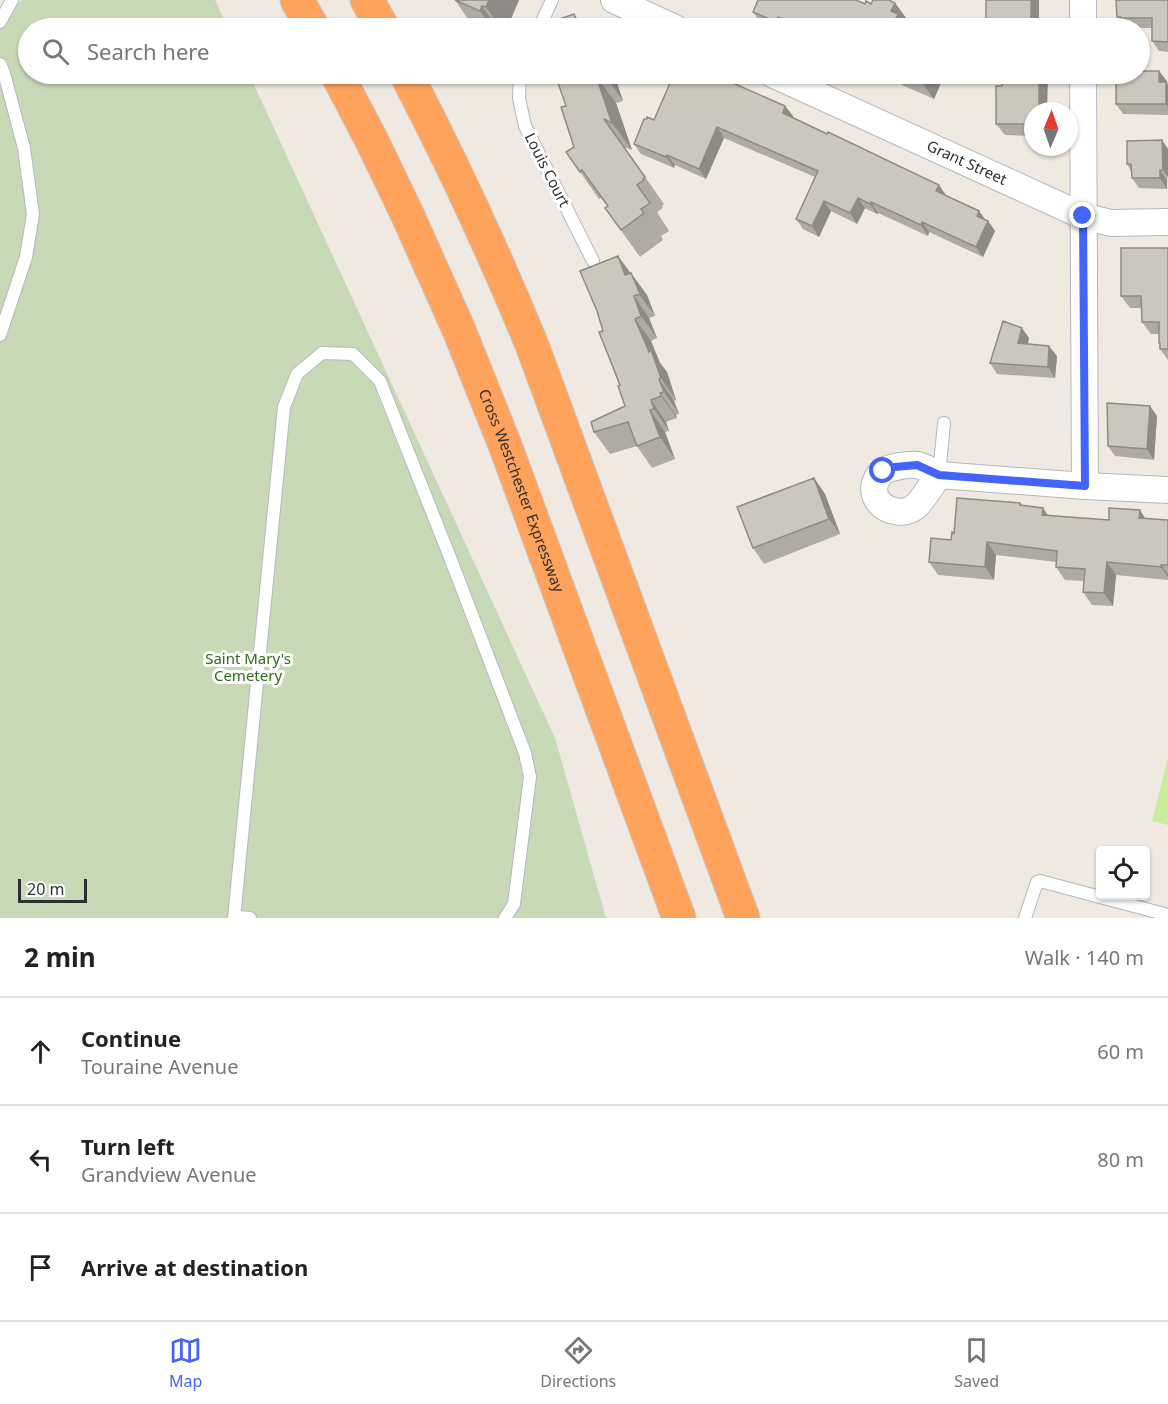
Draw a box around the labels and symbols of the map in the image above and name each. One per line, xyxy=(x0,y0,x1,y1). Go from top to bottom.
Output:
north arrow xyxy=(1024,102,1078,156)
street label: Louis Court xyxy=(521,129,575,211)
street label: Grant Street xyxy=(924,135,1011,189)
route end xyxy=(1069,202,1095,228)
street label: Cross Westchester Expressway xyxy=(475,386,569,595)
route start xyxy=(869,457,895,483)
park label: Saint Mary's Cemetery xyxy=(205,648,291,685)
scale bar xyxy=(18,876,87,904)

